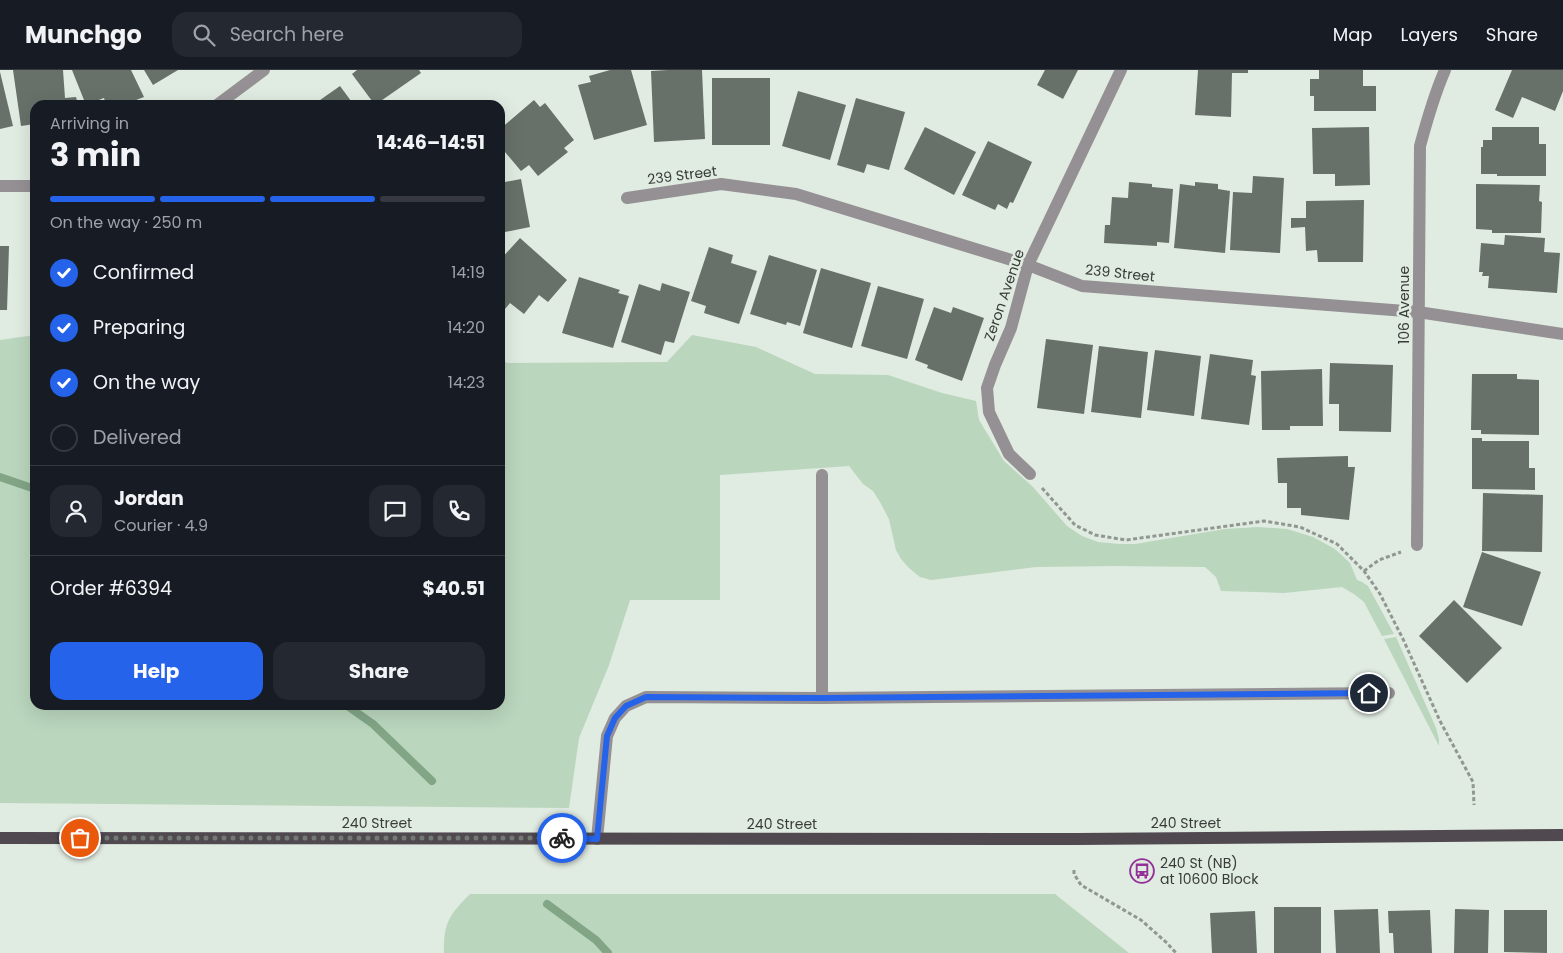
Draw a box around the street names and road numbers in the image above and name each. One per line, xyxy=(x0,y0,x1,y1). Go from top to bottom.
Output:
street label: 239 Street xyxy=(646,161,718,189)
street label: Zeron Avenue xyxy=(979,246,1029,344)
street label: 239 Street xyxy=(1084,259,1156,287)
street label: 106 Avenue xyxy=(1394,265,1414,344)
street label: 240 Street xyxy=(342,813,412,833)
street label: 240 Street xyxy=(1151,813,1221,833)
street label: 240 Street xyxy=(747,814,817,834)

